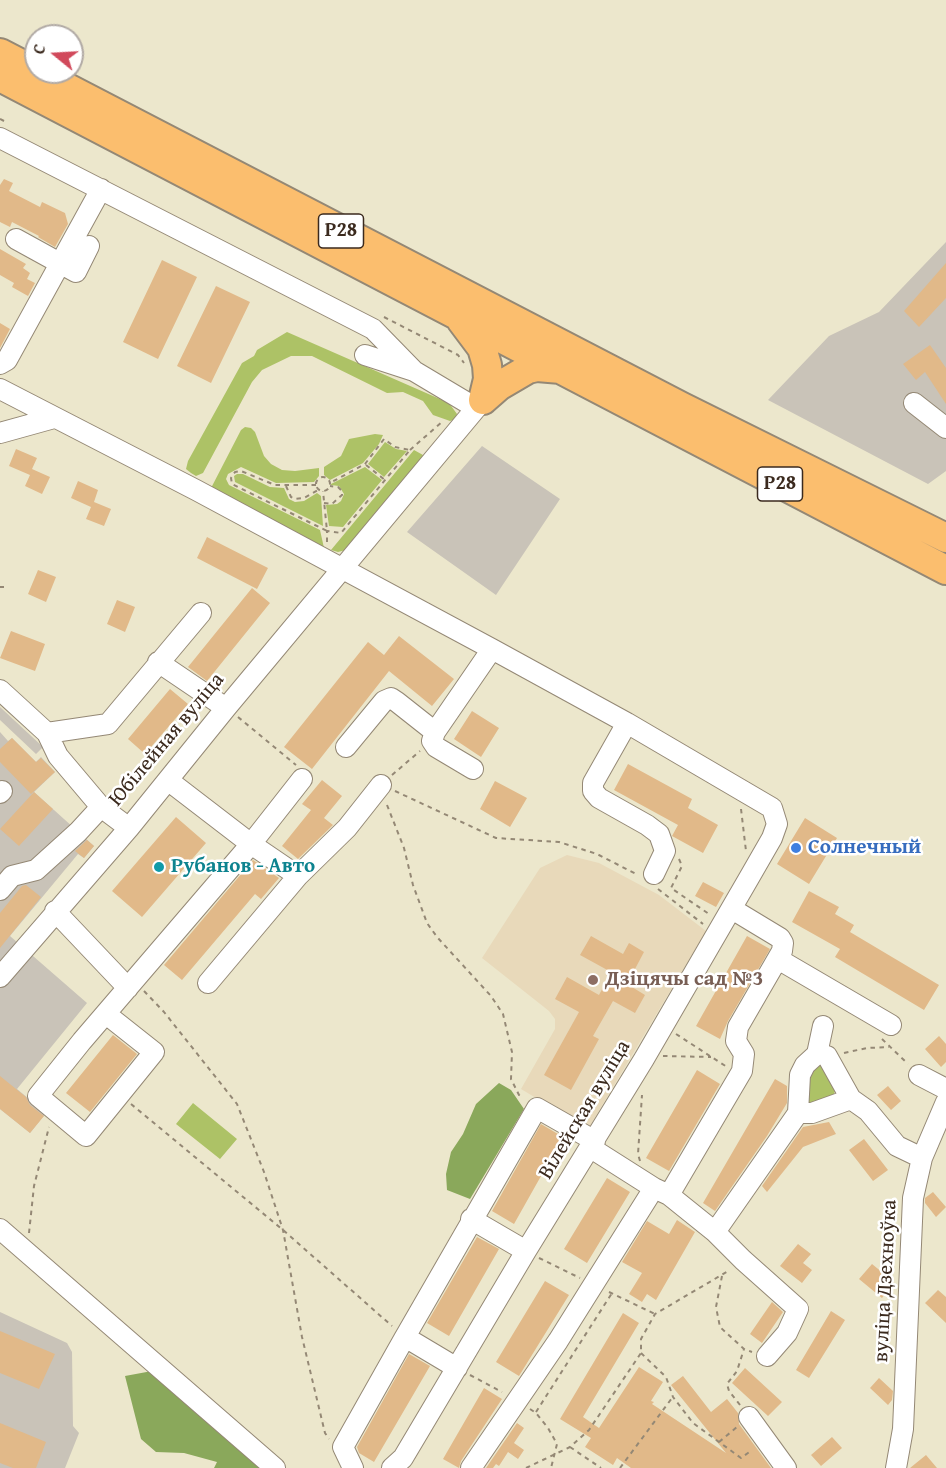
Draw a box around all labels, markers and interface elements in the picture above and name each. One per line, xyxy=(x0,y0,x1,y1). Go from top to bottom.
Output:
north arrow xyxy=(24,24,84,84)
text: С xyxy=(26,41,52,57)
road number: Р28 xyxy=(318,214,364,248)
road number: Р28 xyxy=(758,467,802,501)
street label: Юбілейная вуліца xyxy=(104,668,230,812)
place label: Солнечный xyxy=(808,835,921,861)
marker: Солнечный xyxy=(789,841,803,855)
place label: Рубанов - Авто xyxy=(171,854,315,880)
marker: Рубанов - Авто xyxy=(152,860,166,874)
place label: Дзіцячы сад №3 xyxy=(605,967,763,993)
marker: Дзіцячы сад №3 xyxy=(586,973,600,987)
street label: Вілейская вуліца xyxy=(534,1036,636,1184)
street label: вуліца Дзехноўка xyxy=(869,1199,903,1363)

